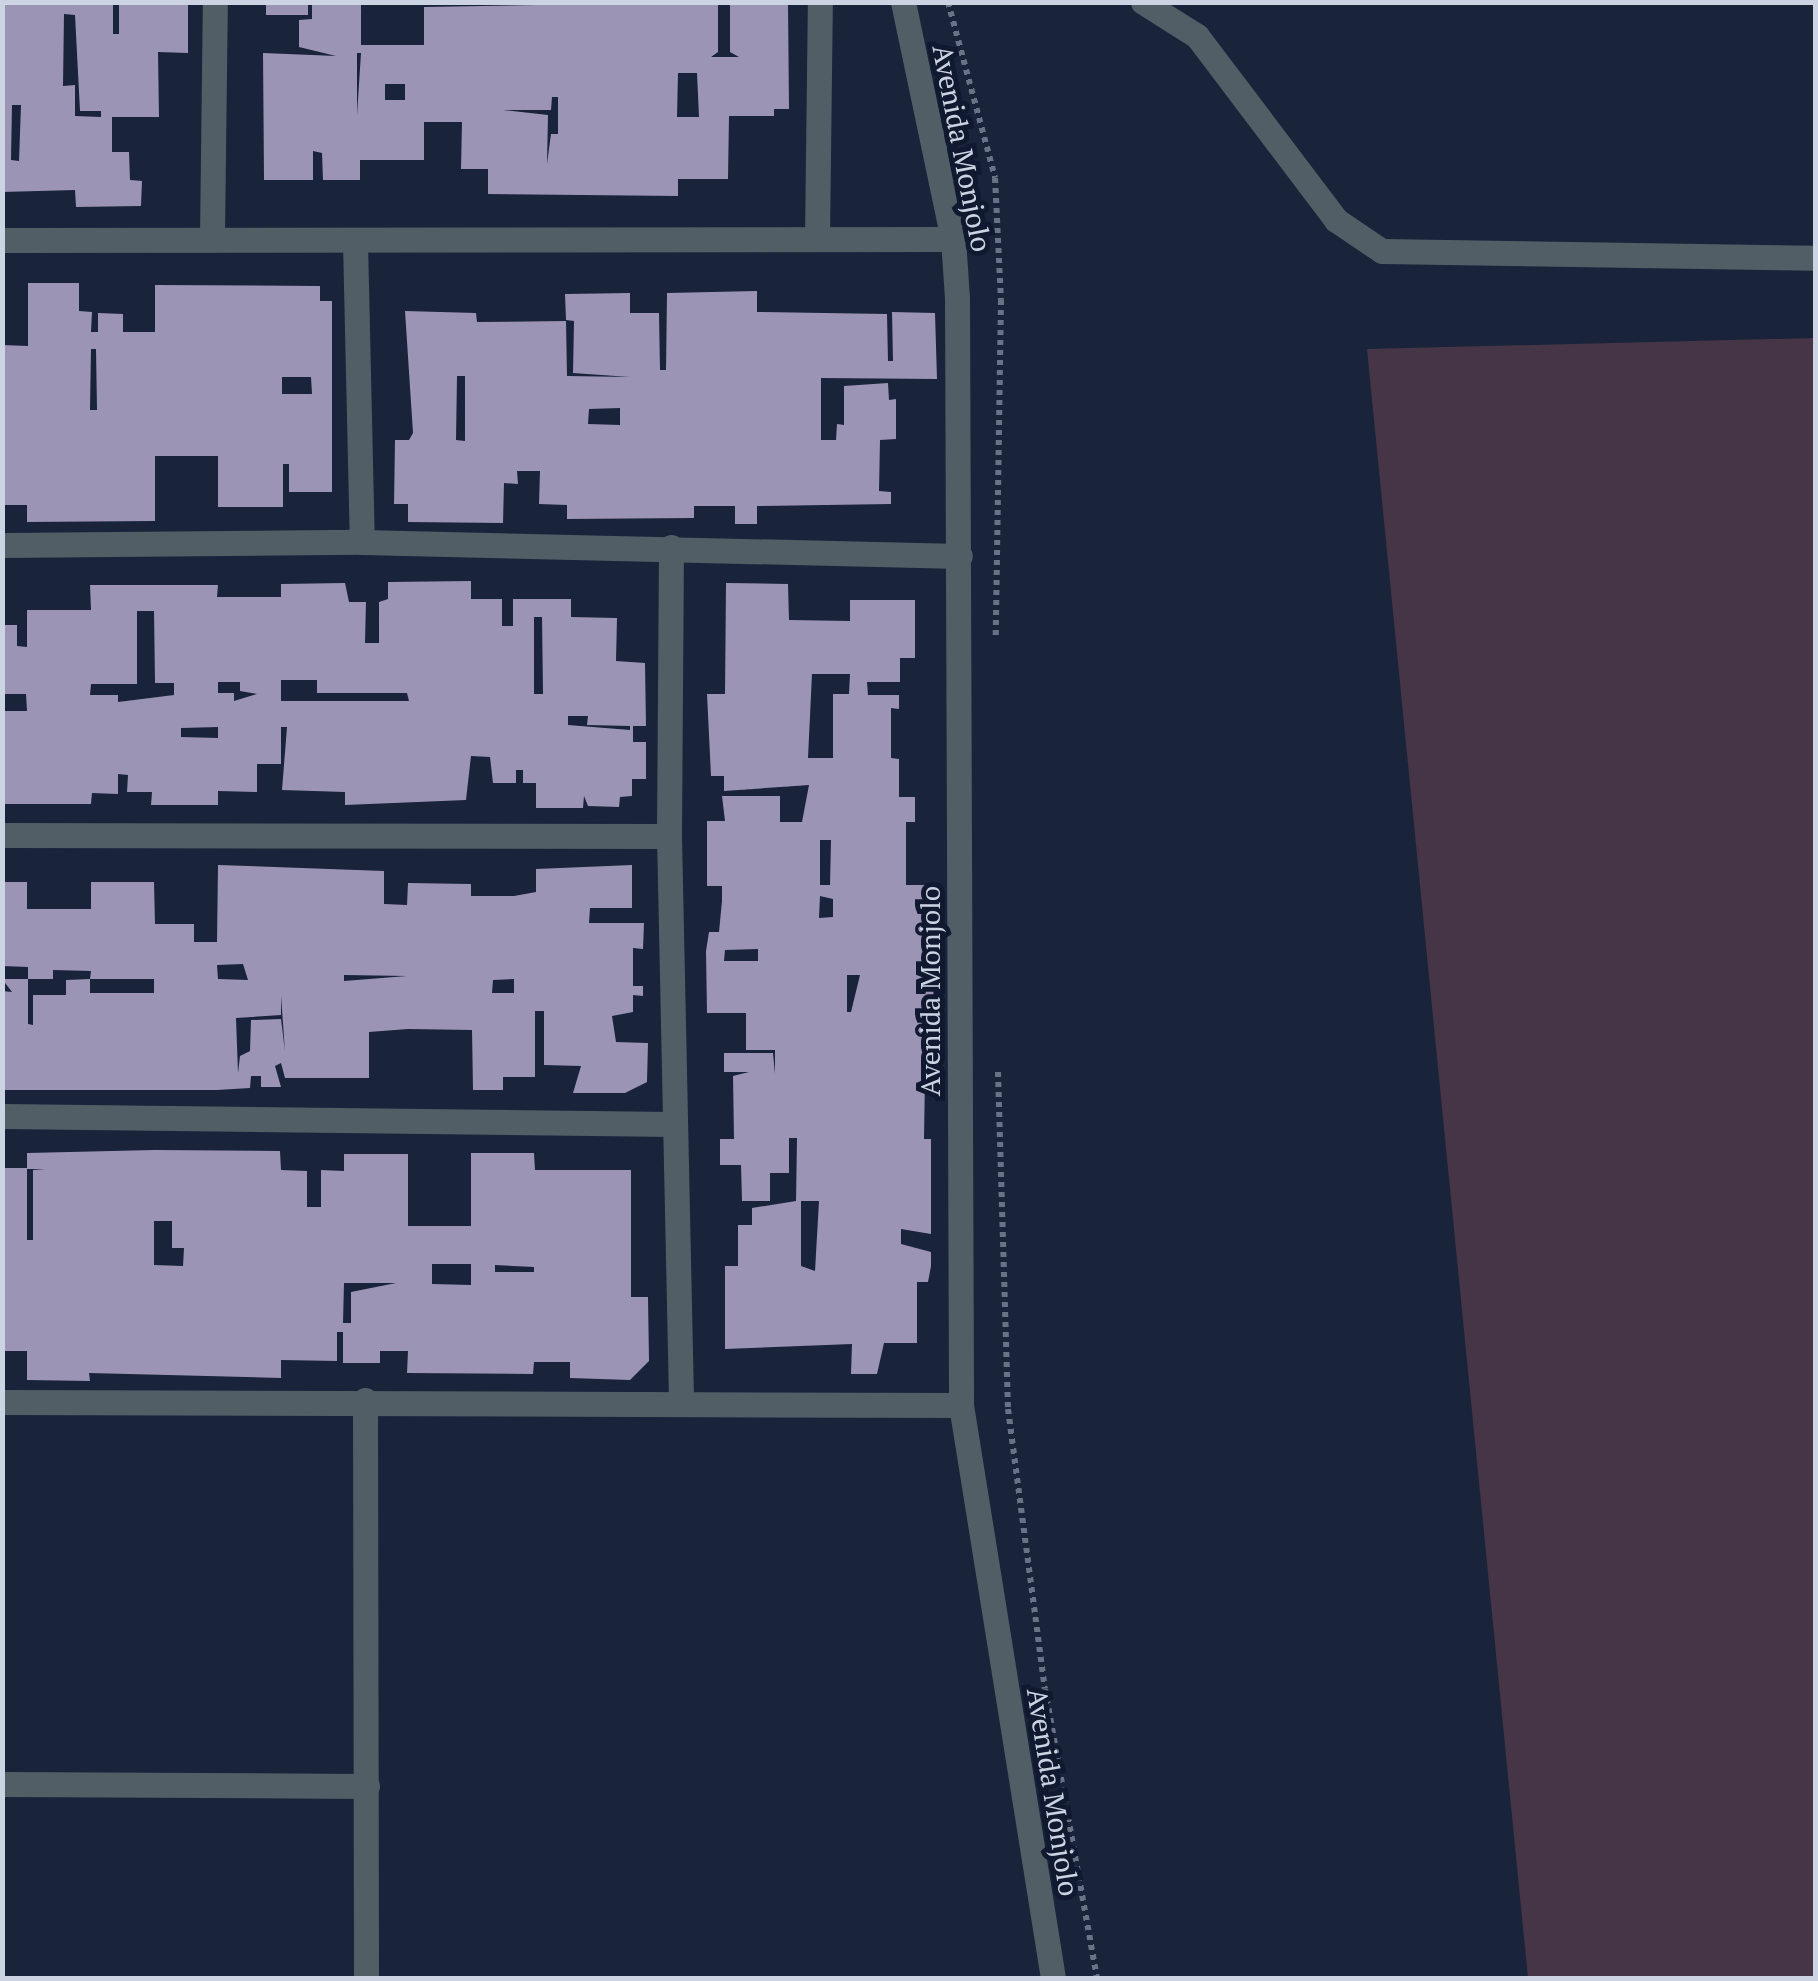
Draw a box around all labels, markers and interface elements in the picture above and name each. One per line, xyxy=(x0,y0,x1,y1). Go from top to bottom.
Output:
street label: Avenida Monjolo xyxy=(925,42,999,254)
street label: Avenida Monjolo xyxy=(913,886,947,1096)
street label: Avenida Monjolo xyxy=(1020,1686,1086,1898)

